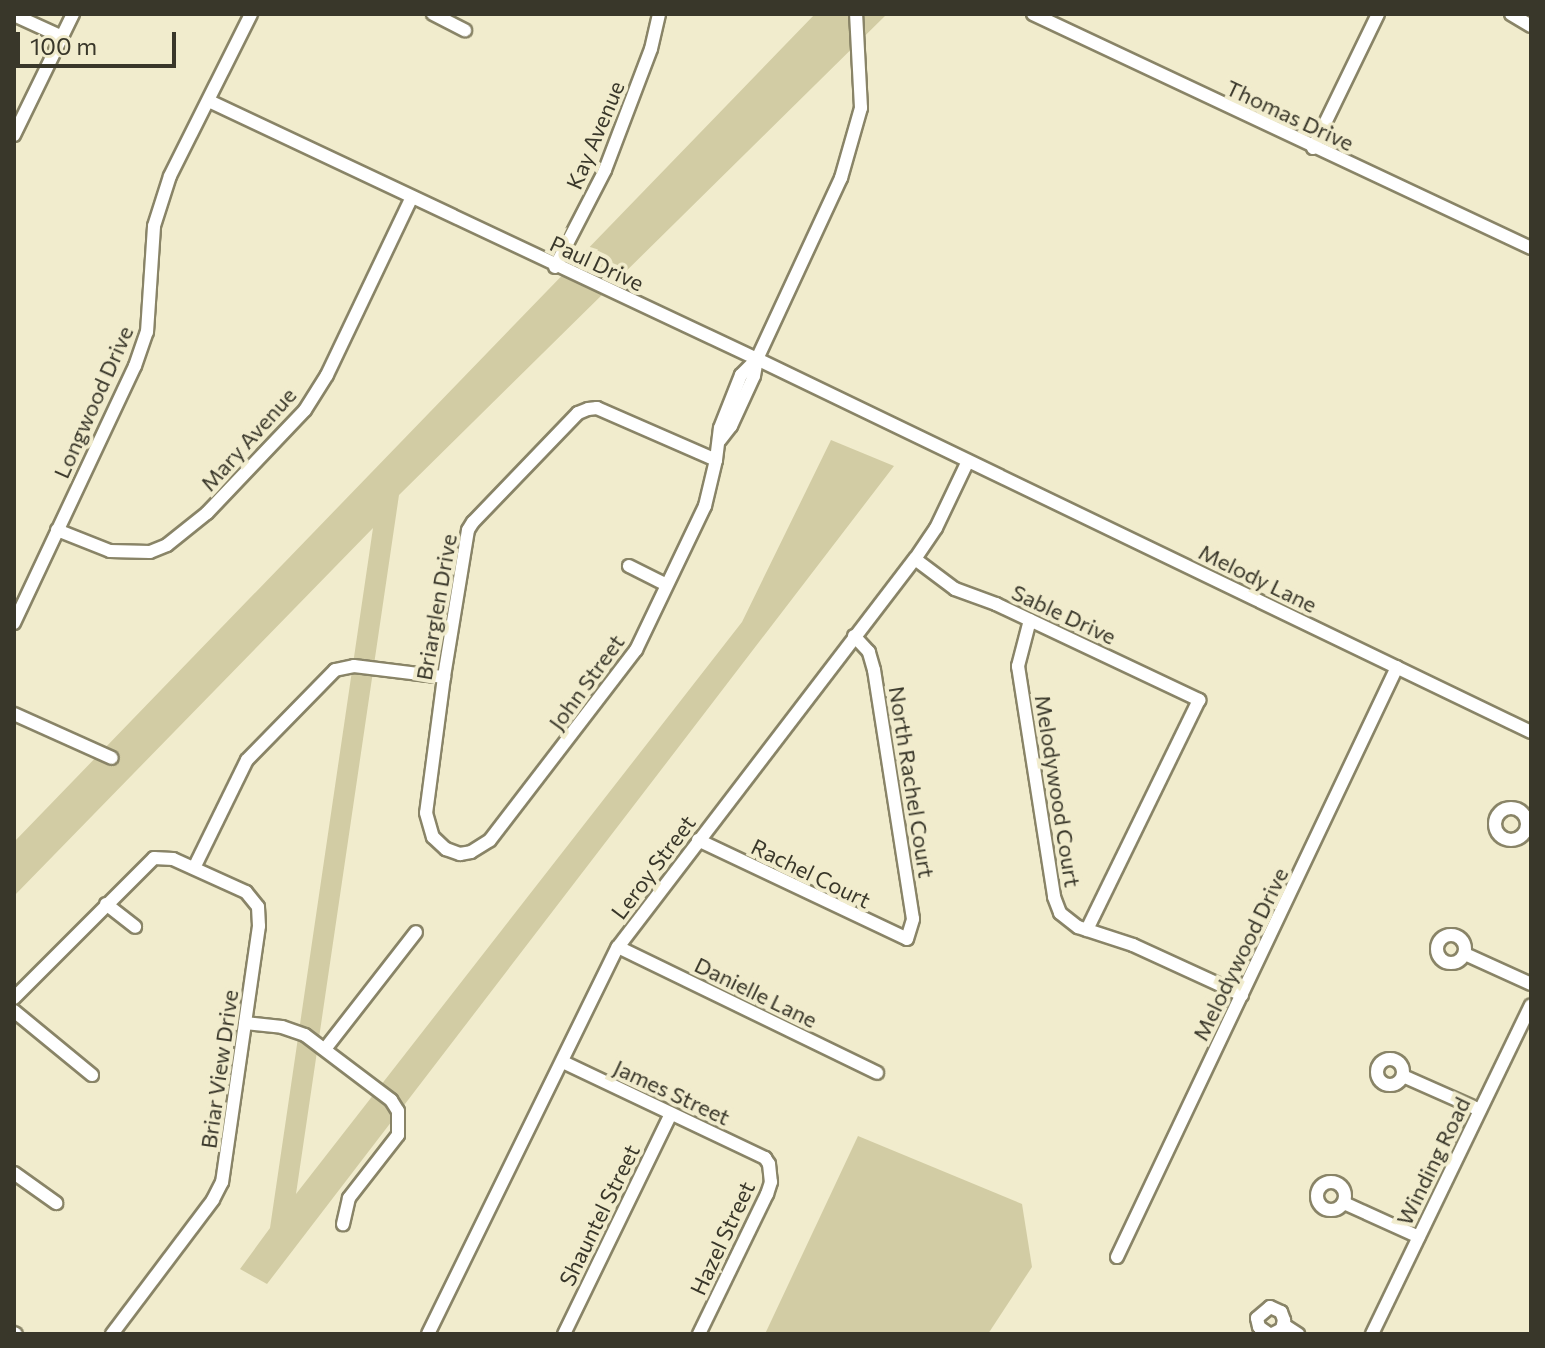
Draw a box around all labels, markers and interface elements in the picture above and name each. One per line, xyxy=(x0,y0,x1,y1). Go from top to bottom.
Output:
scale bar xyxy=(20,16,180,66)
text: 100 m xyxy=(30,31,97,60)
street label: Thomas Drive xyxy=(1222,74,1358,156)
street label: Kay Avenue xyxy=(560,77,630,193)
street label: Paul Drive xyxy=(546,230,648,296)
street label: Longwood Drive xyxy=(48,322,138,482)
street label: Mary Avenue xyxy=(195,382,301,496)
street label: Briarglen Drive xyxy=(410,532,462,682)
street label: Melody Lane xyxy=(1195,538,1321,618)
street label: Sable Drive xyxy=(1008,578,1120,650)
street label: John Street xyxy=(543,629,629,735)
street label: North Rachel Court xyxy=(884,684,940,880)
street label: Melodywood Court xyxy=(1030,693,1086,889)
street label: Leroy Street xyxy=(605,810,701,924)
street label: Rachel Court xyxy=(747,833,875,913)
street label: Melodywood Drive xyxy=(1187,863,1293,1045)
street label: Danielle Lane xyxy=(690,951,822,1033)
street label: Briar View Drive xyxy=(195,988,243,1150)
street label: James Street xyxy=(610,1054,734,1130)
street label: Winding Road xyxy=(1391,1093,1475,1229)
street label: Shauntel Street xyxy=(553,1140,645,1290)
street label: Hazel Street xyxy=(684,1177,760,1299)

